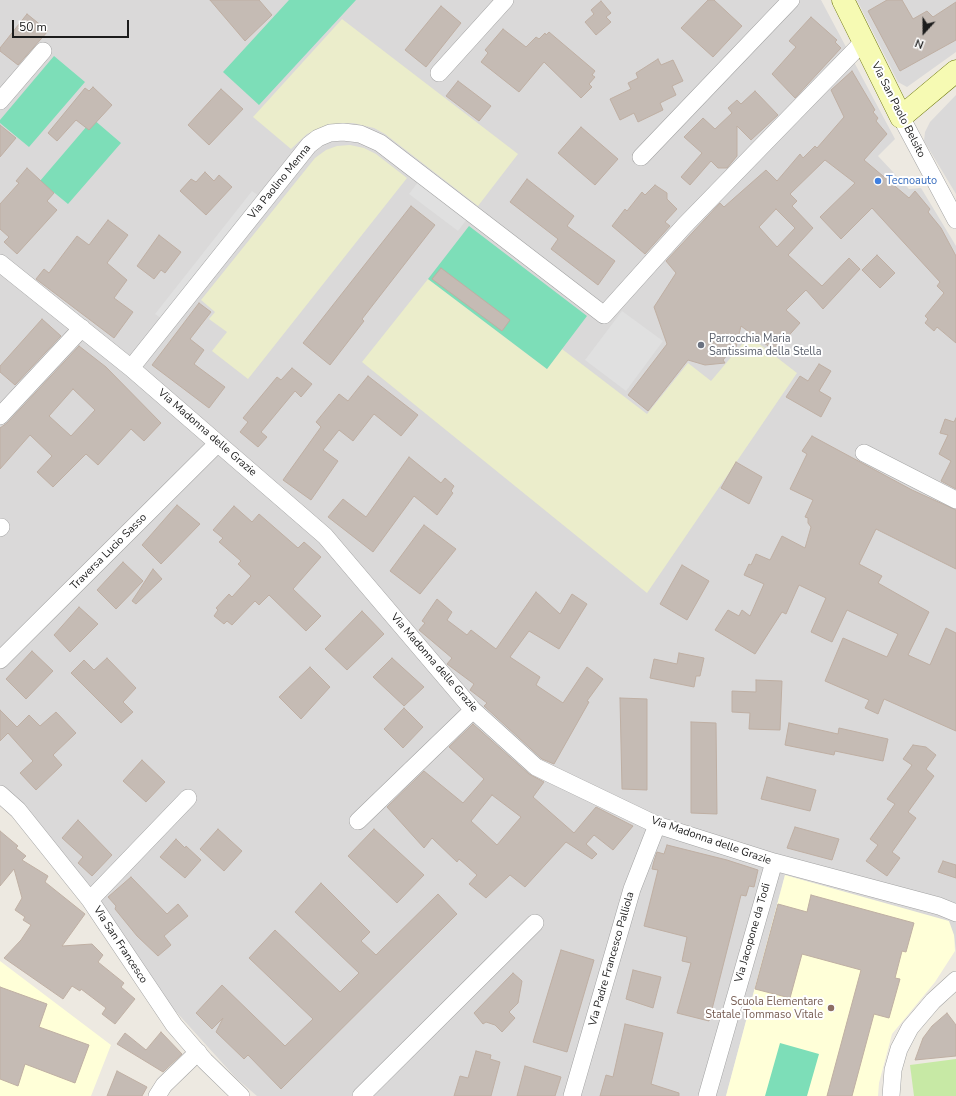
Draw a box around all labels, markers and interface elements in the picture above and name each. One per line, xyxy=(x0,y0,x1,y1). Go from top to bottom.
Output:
scale bar xyxy=(14,12,131,38)
north arrow xyxy=(904,12,944,52)
text: 50 m xyxy=(19,19,47,35)
text: N xyxy=(913,35,926,52)
street label: Via San Paolo Belsito xyxy=(868,60,928,160)
street label: Via Paolino Menna xyxy=(246,142,314,222)
place label: Tecnoauto xyxy=(886,174,937,188)
marker: Tecnoauto xyxy=(873,176,883,186)
place label: Parrocchia Maria Santissima della Stella xyxy=(709,332,822,358)
marker: Parrocchia Maria Santissima della Stella xyxy=(696,340,706,350)
street label: Via Madonna delle Grazie xyxy=(155,387,259,479)
street label: Traversa Lucio Sasso xyxy=(68,511,150,593)
street label: Via Madonna delle Grazie xyxy=(388,611,480,715)
street label: Via Madonna delle Grazie xyxy=(649,814,773,868)
street label: Via Jacopone da Todi xyxy=(733,882,773,984)
street label: Via Padre Francesco Palliola xyxy=(586,890,638,1028)
street label: Via San Francesco xyxy=(90,904,150,986)
place label: Scuola Elementare Statale Tommaso Vitale xyxy=(705,995,823,1021)
marker: Scuola Elementare Statale Tommaso Vitale xyxy=(826,1003,836,1013)

